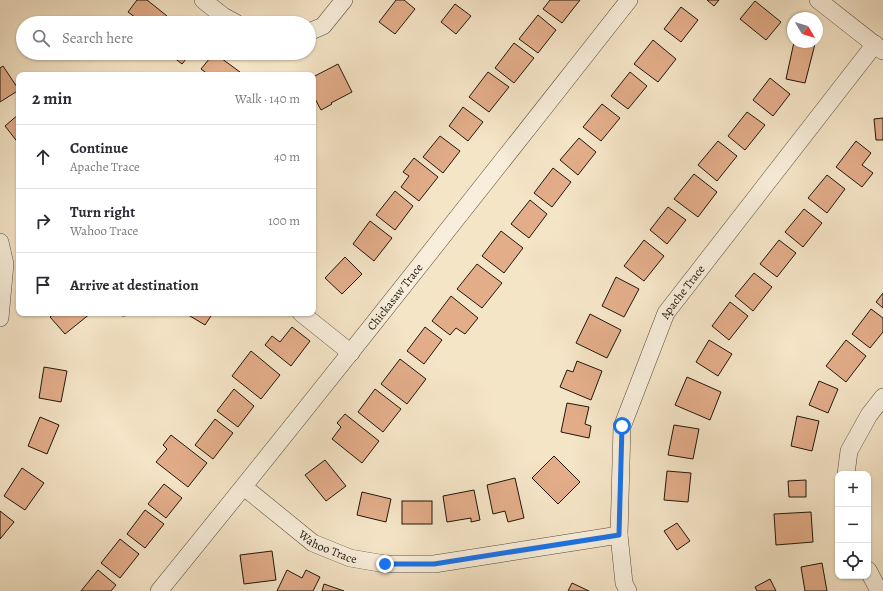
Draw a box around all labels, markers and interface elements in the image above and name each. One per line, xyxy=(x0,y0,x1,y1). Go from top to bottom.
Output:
north arrow xyxy=(787,12,823,48)
search box xyxy=(16,16,316,60)
icon: search xyxy=(30,27,52,49)
text: Search here xyxy=(62,28,133,48)
text: 2 min xyxy=(32,87,72,110)
text: Walk · 140 m xyxy=(235,90,300,107)
text: Continue xyxy=(70,138,128,158)
icon: ahead xyxy=(32,146,54,168)
text: 40 m xyxy=(274,148,300,165)
text: Apache Trace xyxy=(70,158,140,175)
text: Turn right xyxy=(70,202,135,222)
icon: right xyxy=(32,210,54,232)
text: 100 m xyxy=(268,212,300,229)
text: Wahoo Trace xyxy=(70,222,138,239)
street label: Chickasaw Trace xyxy=(363,260,426,334)
street label: Apache Trace xyxy=(656,262,708,322)
icon: arrive xyxy=(32,274,54,296)
text: Arrive at destination xyxy=(70,275,199,295)
route start xyxy=(613,417,631,435)
map controls xyxy=(835,471,871,579)
button: + xyxy=(835,471,871,507)
button: − xyxy=(835,507,871,543)
street label: Wahoo Trace xyxy=(294,526,358,567)
button: locate xyxy=(835,543,871,579)
route end xyxy=(376,555,394,573)

